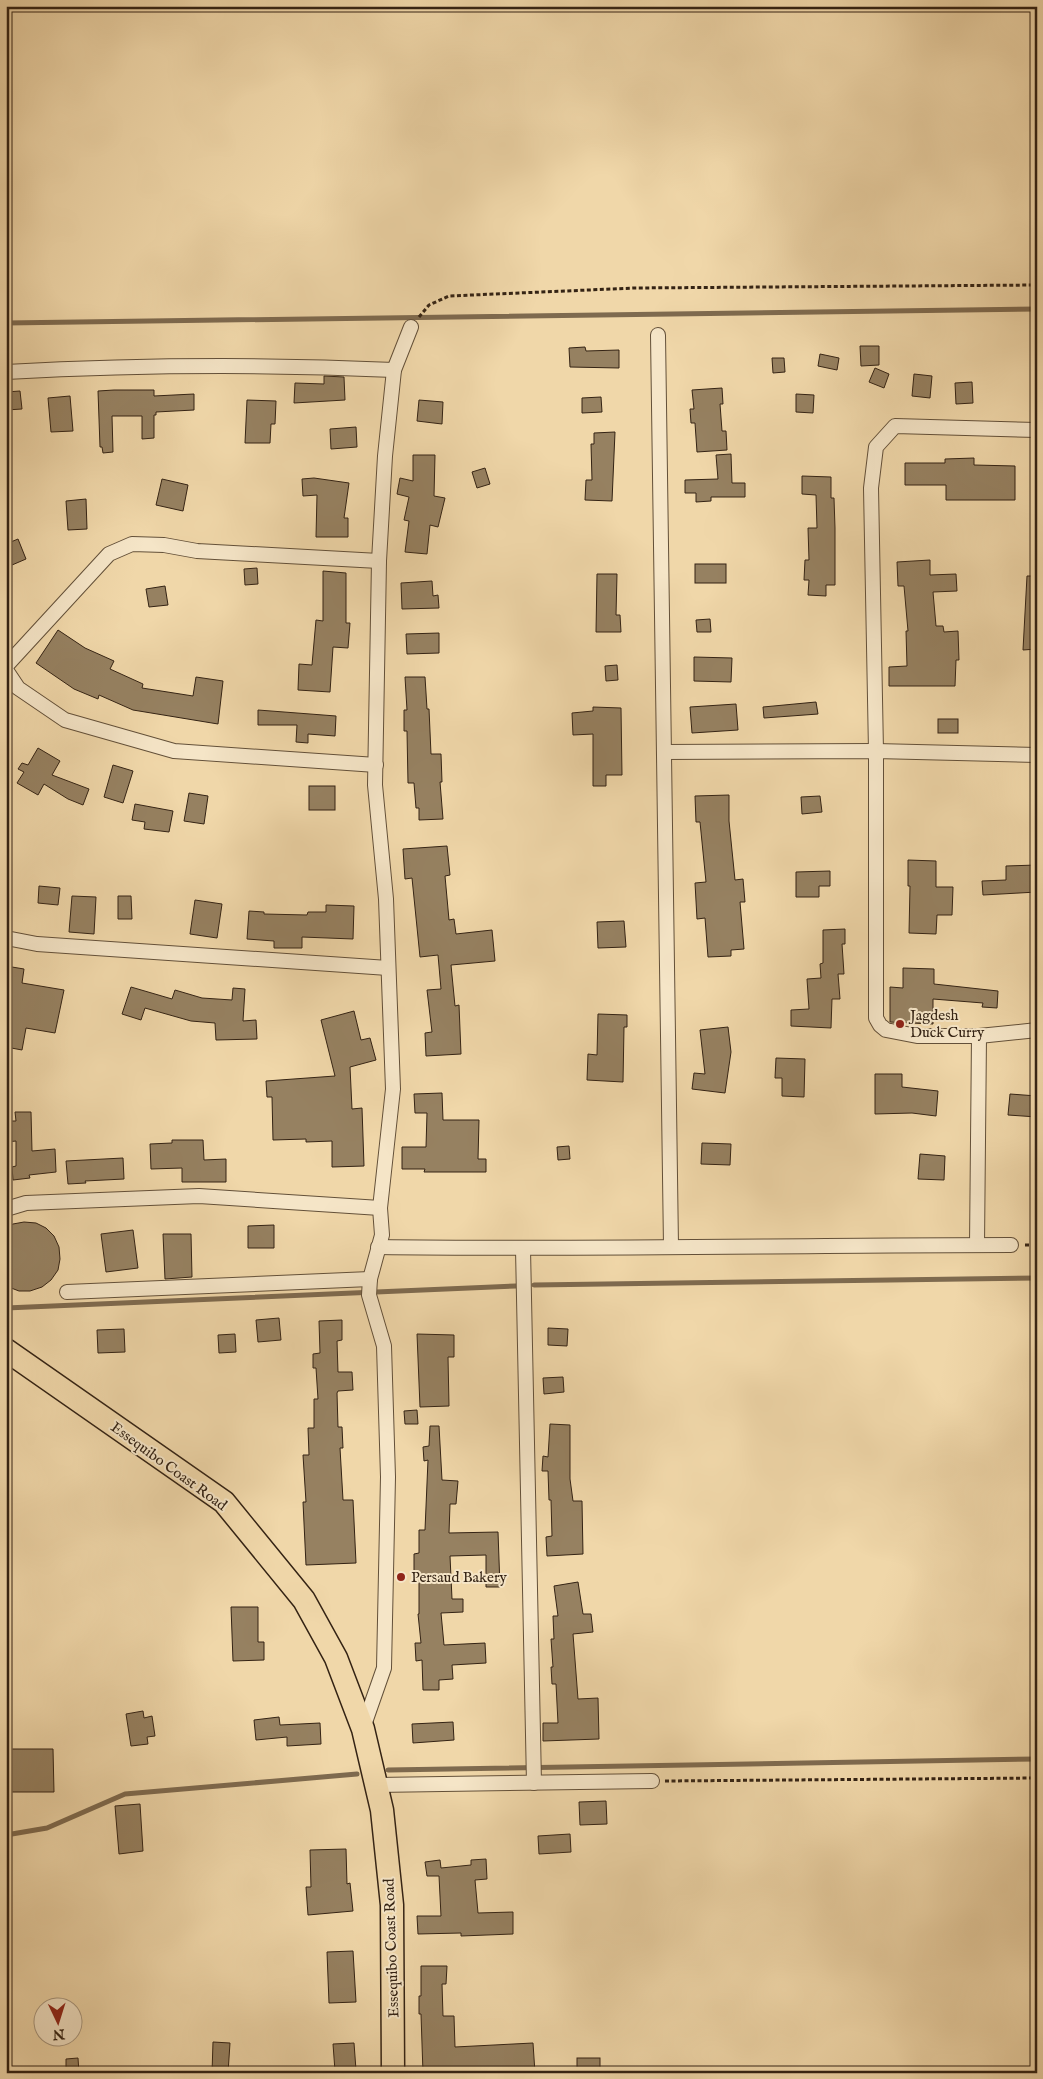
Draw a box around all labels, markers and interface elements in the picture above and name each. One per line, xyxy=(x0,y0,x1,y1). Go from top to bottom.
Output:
place label: Jagdesh Duck Curry xyxy=(908,1006,985,1042)
marker: Jagdesh Duck Curry xyxy=(894,1018,906,1030)
street label: Essequibo Coast Road xyxy=(107,1418,231,1516)
place label: Persaud Bakery xyxy=(411,1568,507,1587)
marker: Persaud Bakery xyxy=(395,1571,407,1583)
street label: Essequibo Coast Road xyxy=(380,1877,403,2018)
north arrow xyxy=(32,1996,82,2046)
text: N xyxy=(52,2025,67,2043)

